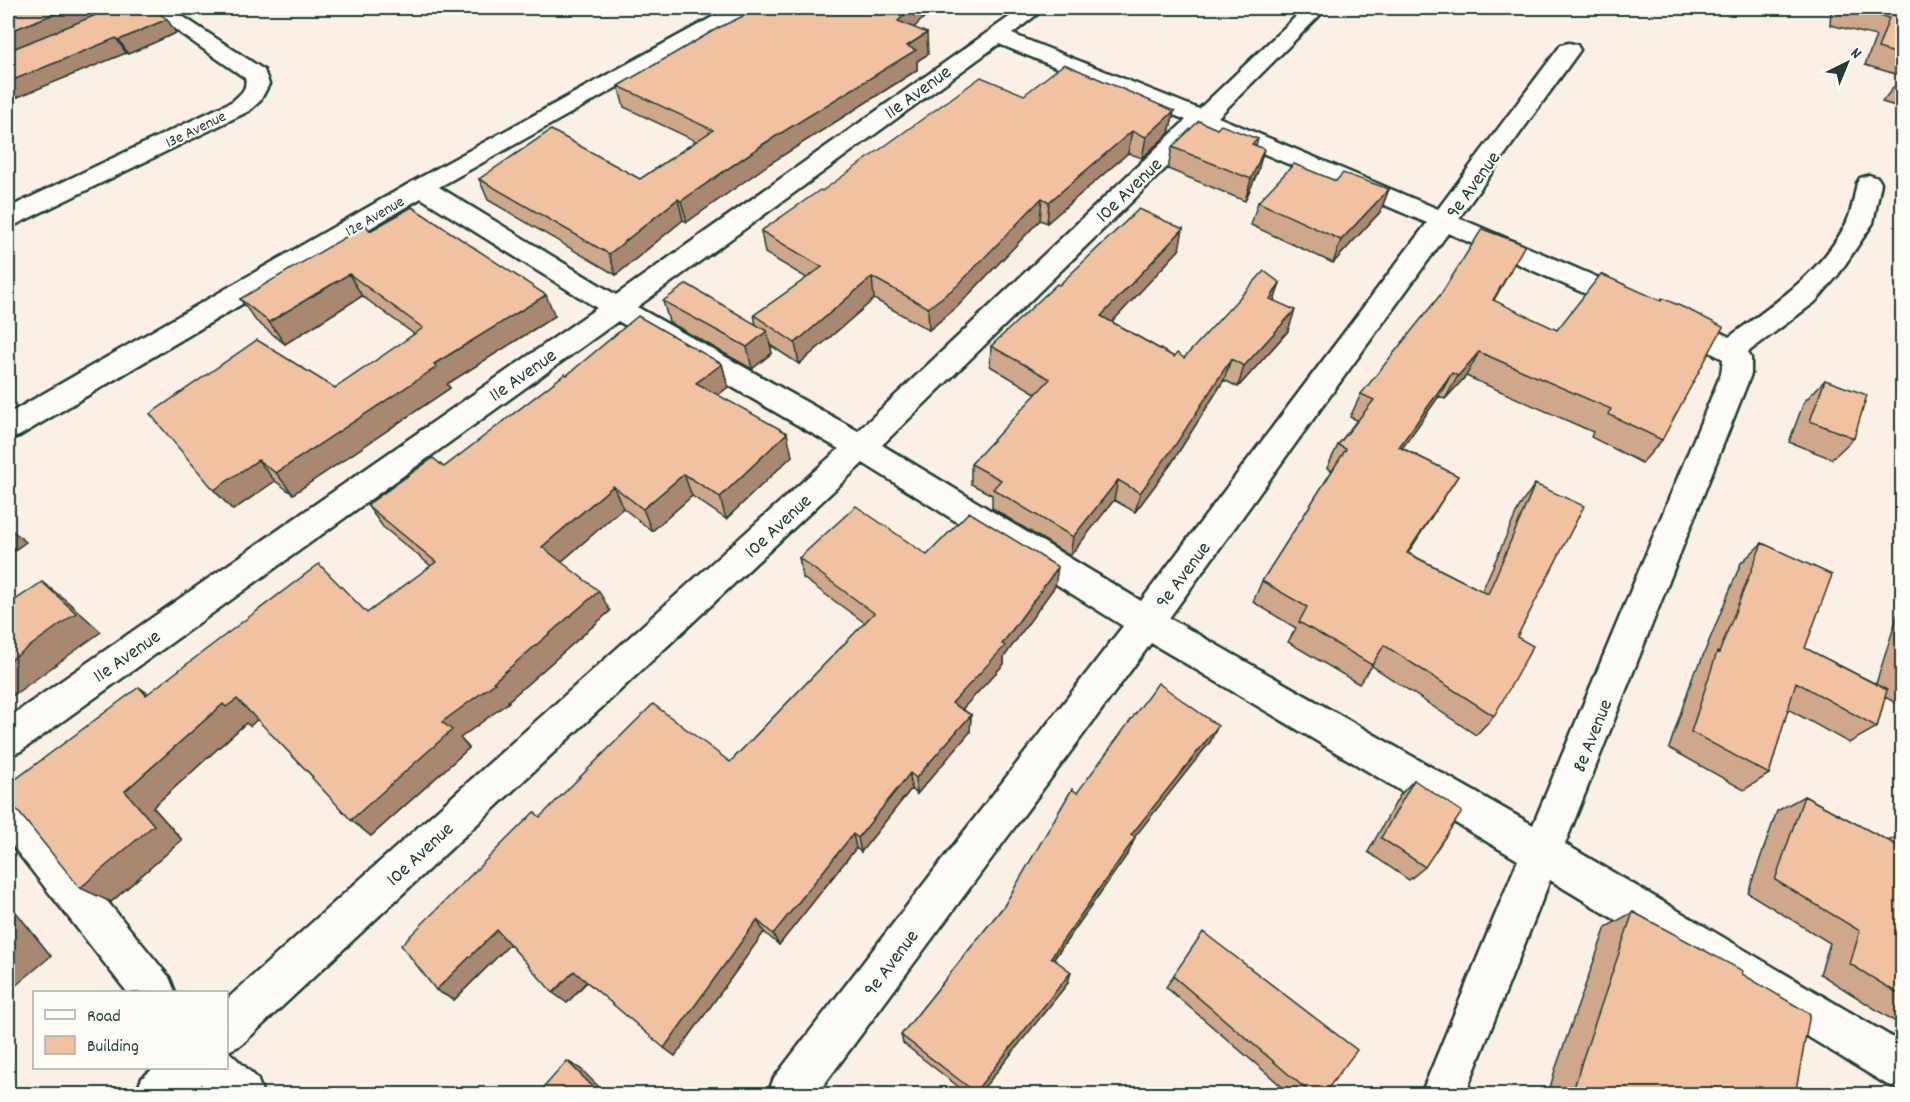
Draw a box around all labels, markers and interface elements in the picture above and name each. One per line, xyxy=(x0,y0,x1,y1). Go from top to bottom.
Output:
north arrow xyxy=(1817,33,1877,93)
text: N xyxy=(1845,43,1866,65)
street label: 11e Avenue xyxy=(879,59,958,127)
street label: 13e Avenue xyxy=(162,106,230,155)
street label: 9e Avenue xyxy=(1440,146,1509,225)
street label: 10e Avenue xyxy=(1090,152,1170,230)
street label: 12e Avenue xyxy=(341,191,409,243)
street label: 11e Avenue xyxy=(484,343,563,410)
street label: 10e Avenue xyxy=(739,488,819,566)
street label: 9e Avenue xyxy=(1150,536,1219,615)
street label: 11e Avenue xyxy=(88,624,167,691)
street label: 8e Avenue xyxy=(1567,695,1621,777)
street label: 10e Avenue xyxy=(381,816,461,894)
street label: 9e Avenue xyxy=(858,924,927,1003)
legend xyxy=(33,991,228,1069)
text: Road xyxy=(87,1005,121,1030)
text: Building xyxy=(87,1035,139,1060)

